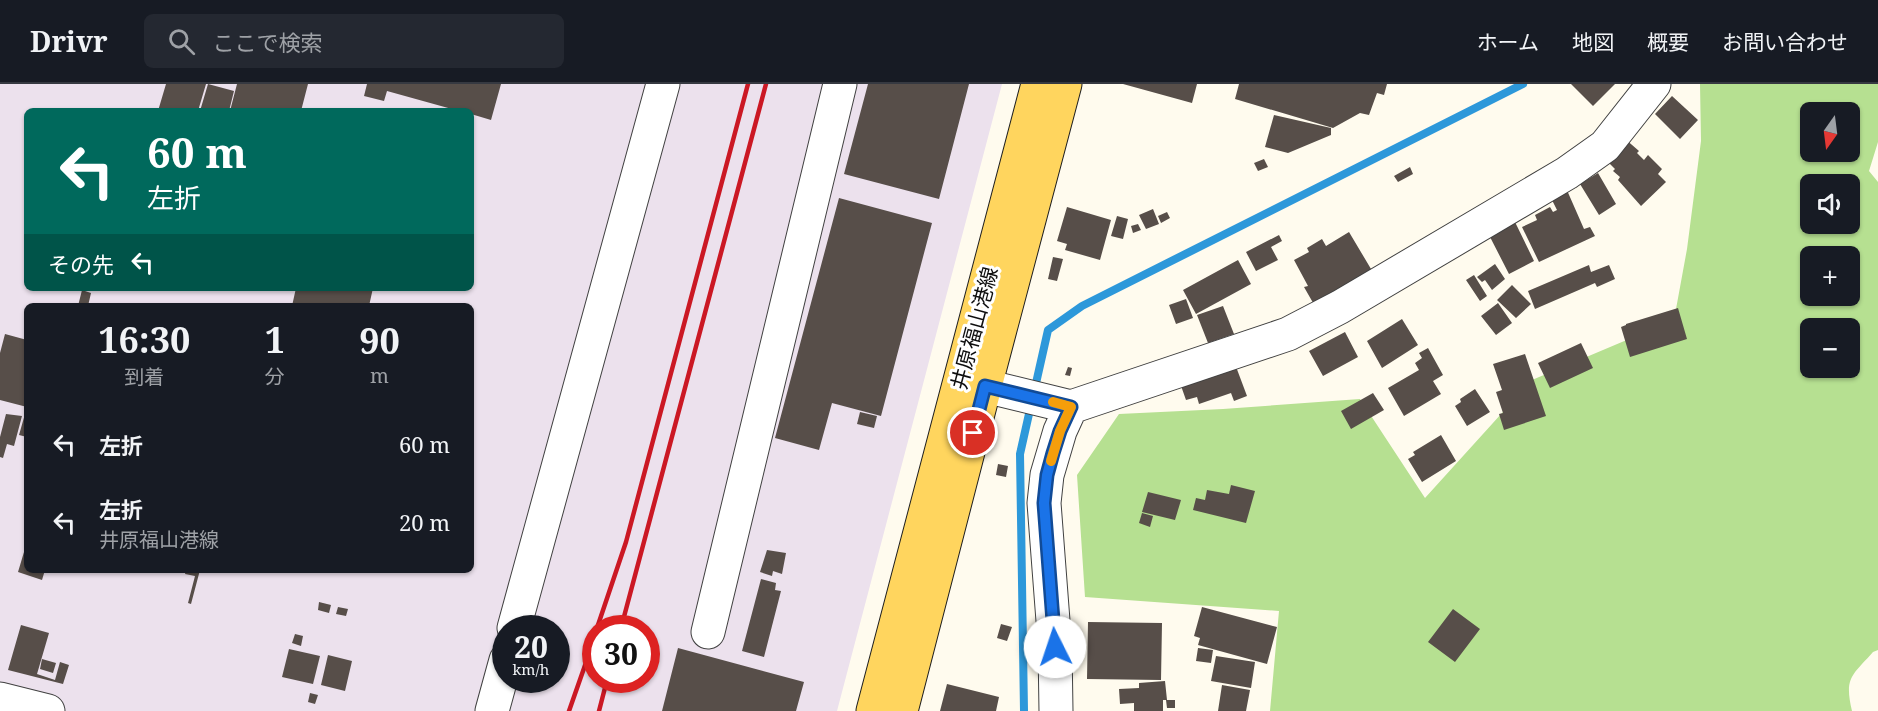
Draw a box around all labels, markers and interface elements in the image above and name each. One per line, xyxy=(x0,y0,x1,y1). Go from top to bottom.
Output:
search box xyxy=(144,14,564,68)
text: Drivr xyxy=(30,22,108,60)
icon: search xyxy=(165,25,198,58)
text: ここで検索 xyxy=(213,27,323,57)
text: ホーム xyxy=(1477,28,1539,56)
text: 地図 xyxy=(1572,28,1614,56)
text: 概要 xyxy=(1647,28,1689,56)
text: お問い合わせ xyxy=(1722,28,1848,56)
north arrow xyxy=(1800,102,1860,162)
map controls xyxy=(1800,102,1860,378)
text: 60 m xyxy=(147,123,247,180)
icon: left xyxy=(48,132,126,210)
button: sound xyxy=(1800,174,1860,234)
text: 左折 xyxy=(147,179,201,216)
icon: left xyxy=(126,246,159,279)
button: + xyxy=(1800,246,1860,306)
text: その先 xyxy=(48,249,114,279)
street label: 井原福山港線 xyxy=(944,264,1004,392)
text: 16:30 xyxy=(98,315,190,364)
text: 1 xyxy=(265,315,285,364)
text: 90 xyxy=(359,316,400,365)
button: − xyxy=(1800,318,1860,378)
text: m xyxy=(370,362,389,389)
text: 到着 xyxy=(124,363,164,390)
text: 分 xyxy=(265,363,285,390)
pin xyxy=(947,407,998,458)
icon: arrive xyxy=(956,416,989,449)
icon: left xyxy=(48,428,81,461)
text: 60 m xyxy=(399,429,450,459)
text: 左折 xyxy=(99,430,143,460)
text: 左折 xyxy=(99,494,143,524)
icon: left xyxy=(48,506,81,539)
text: 20 m xyxy=(399,507,450,537)
text: 井原福山港線 xyxy=(99,526,219,553)
speed limit sign: 30 xyxy=(582,615,660,693)
position arrow xyxy=(1023,615,1087,679)
text: 20 xyxy=(514,626,548,667)
text: km/h xyxy=(513,659,549,679)

